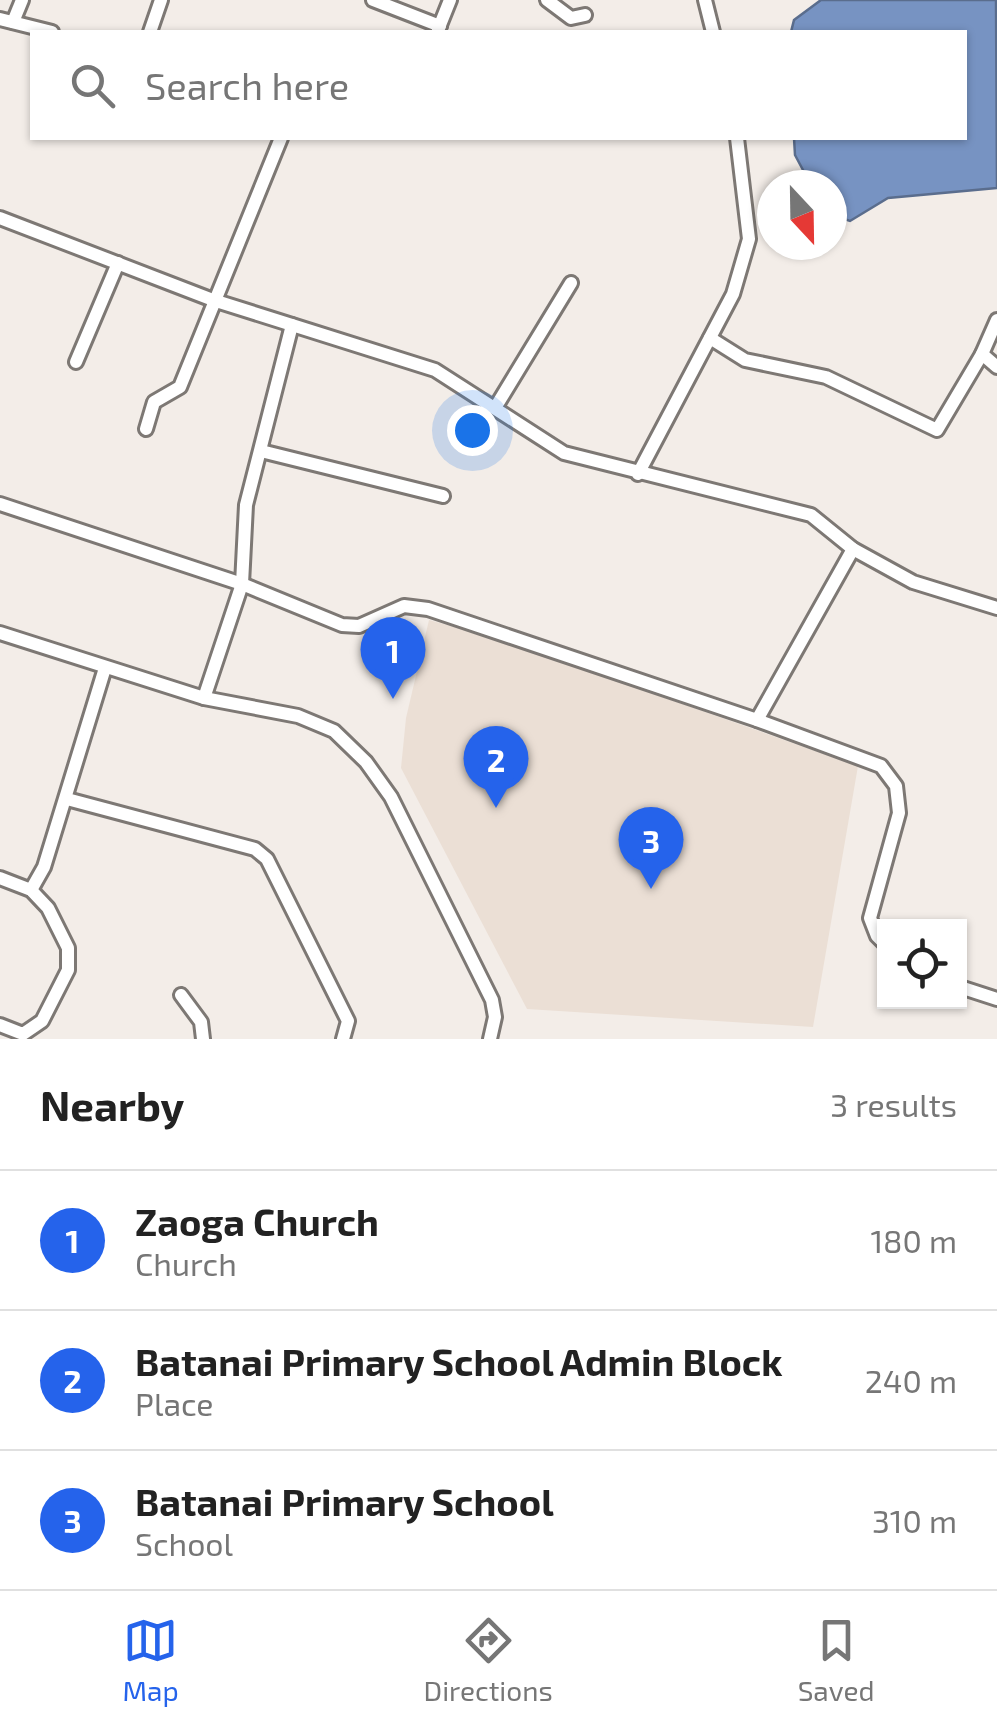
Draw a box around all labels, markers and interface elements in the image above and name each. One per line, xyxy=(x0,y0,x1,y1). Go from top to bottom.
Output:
search box xyxy=(30,30,967,140)
icon: search xyxy=(65,58,120,113)
text: Search here xyxy=(145,62,349,108)
north arrow xyxy=(757,170,847,260)
your location xyxy=(447,405,498,456)
pin: 1 xyxy=(360,616,426,699)
pin: 2 xyxy=(464,726,528,808)
pin: 3 xyxy=(618,806,684,889)
map controls xyxy=(877,919,967,1009)
button: locate xyxy=(877,919,967,1009)
text: Nearby xyxy=(40,1079,184,1129)
text: 3 results xyxy=(830,1085,957,1123)
text: Zaoga Church xyxy=(135,1198,379,1244)
text: 1 xyxy=(66,1221,79,1259)
text: 180 m xyxy=(870,1221,957,1259)
text: Church xyxy=(135,1244,237,1282)
text: Batanai Primary School Admin Block xyxy=(135,1338,782,1384)
text: 2 xyxy=(63,1361,82,1399)
text: 240 m xyxy=(865,1361,957,1399)
text: Place xyxy=(135,1384,214,1422)
text: Batanai Primary School xyxy=(135,1478,554,1524)
text: 3 xyxy=(63,1501,82,1539)
text: 310 m xyxy=(872,1501,957,1539)
text: School xyxy=(135,1524,233,1562)
tab: Map xyxy=(122,1613,179,1707)
tab: Directions xyxy=(424,1613,553,1707)
tab: Saved xyxy=(798,1613,875,1707)

